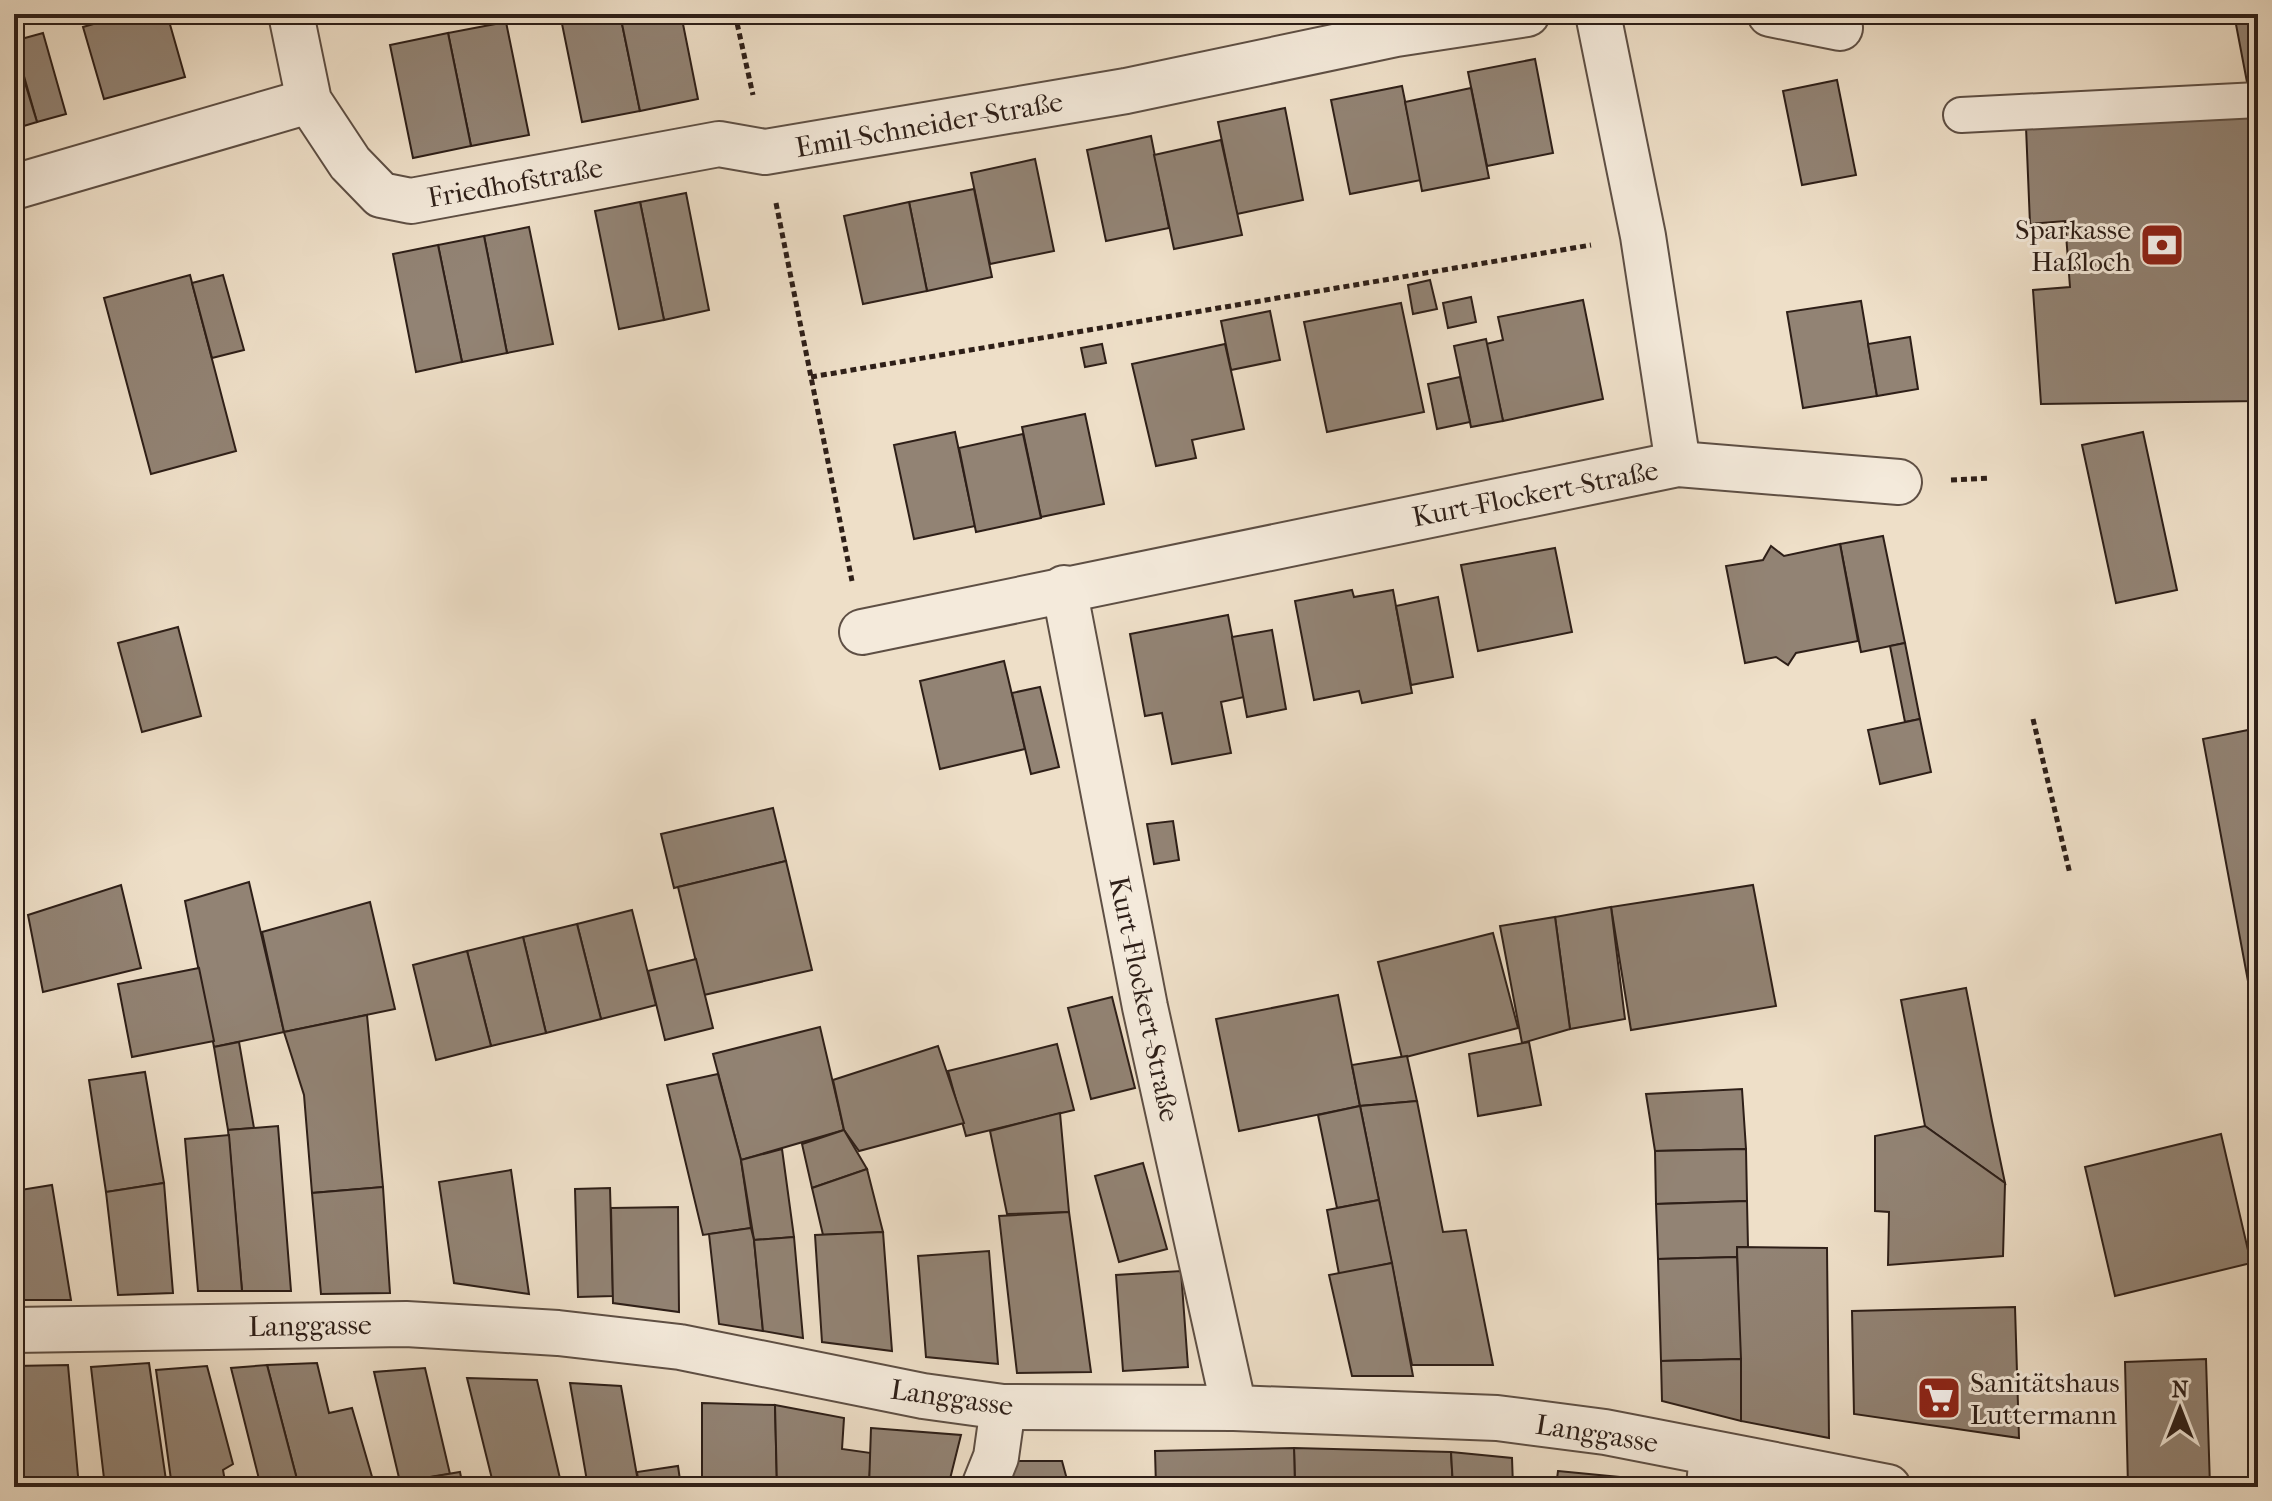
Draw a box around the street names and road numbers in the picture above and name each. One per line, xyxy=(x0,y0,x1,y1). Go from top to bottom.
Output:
street label: Emil-Schneider-Straße xyxy=(793,85,1065,164)
street label: Friedhofstraße xyxy=(425,151,605,214)
street label: Kurt-Flockert-Straße xyxy=(1409,453,1661,534)
street label: Kurt-Flockert-Straße xyxy=(1102,873,1187,1125)
street label: Langgasse xyxy=(248,1308,372,1343)
street label: Langgasse xyxy=(888,1373,1016,1422)
street label: Langgasse xyxy=(1533,1408,1661,1459)

